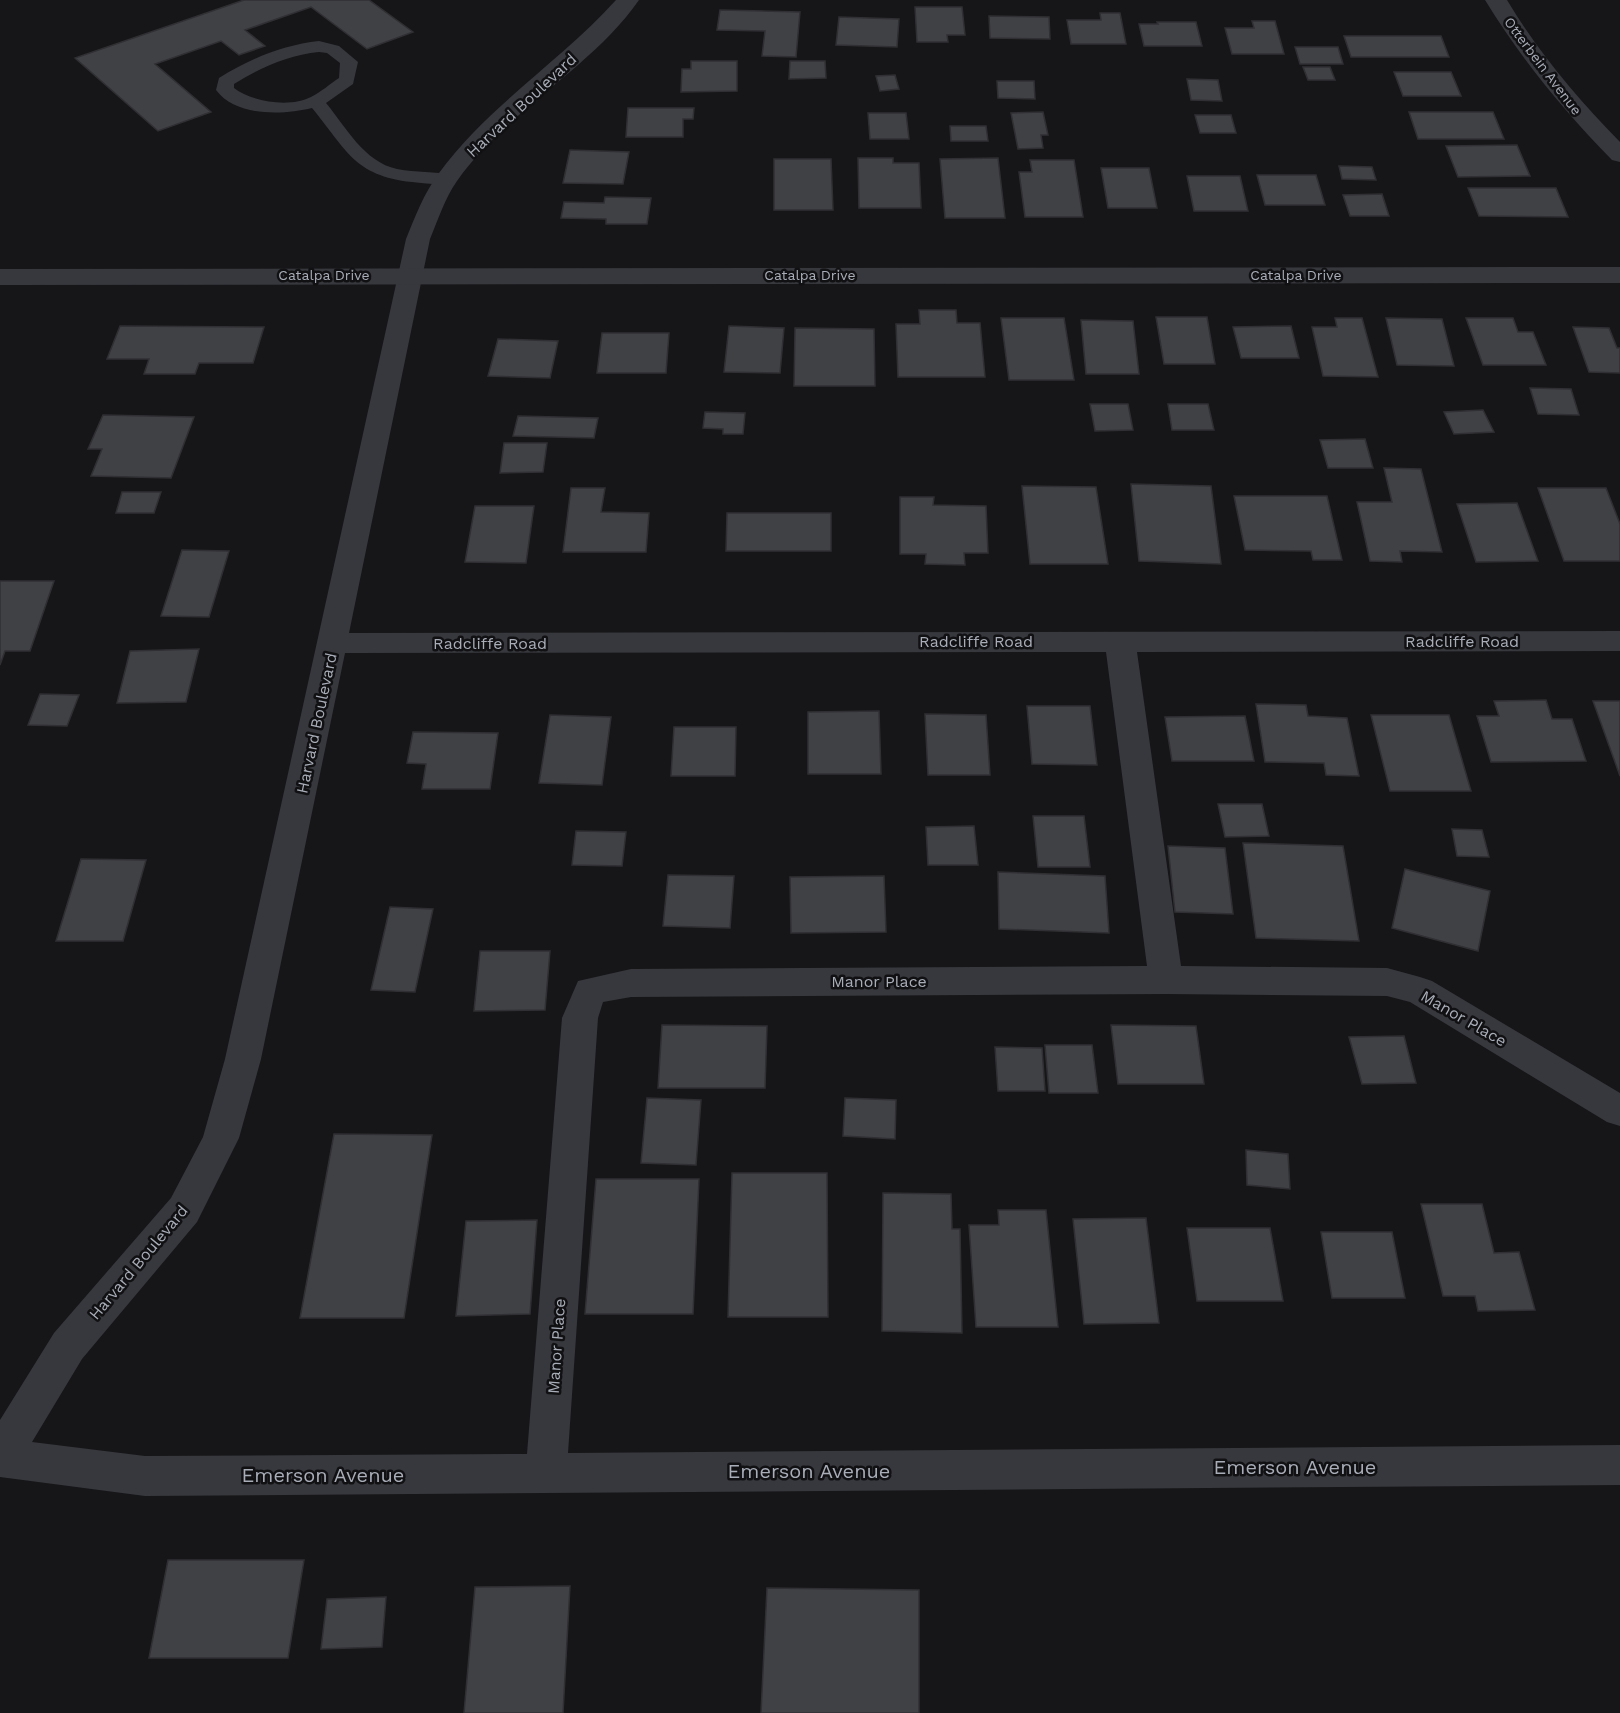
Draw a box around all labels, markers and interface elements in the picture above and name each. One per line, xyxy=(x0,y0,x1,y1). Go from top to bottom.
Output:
street label: Otterbein Avenue xyxy=(1501,14,1585,118)
street label: Harvard Boulevard xyxy=(462,49,580,161)
street label: Catalpa Drive xyxy=(278,267,370,283)
street label: Catalpa Drive xyxy=(764,267,856,283)
street label: Catalpa Drive xyxy=(1250,267,1342,283)
street label: Radcliffe Road xyxy=(919,632,1033,651)
street label: Radcliffe Road xyxy=(1405,632,1519,651)
street label: Radcliffe Road xyxy=(433,634,547,653)
street label: Harvard Boulevard xyxy=(292,651,341,795)
street label: Manor Place xyxy=(831,972,927,991)
street label: Manor Place xyxy=(1418,986,1510,1051)
street label: Harvard Boulevard xyxy=(85,1201,192,1323)
street label: Manor Place xyxy=(544,1298,569,1394)
street label: Emerson Avenue xyxy=(1214,1455,1376,1479)
street label: Emerson Avenue xyxy=(728,1459,890,1483)
street label: Emerson Avenue xyxy=(242,1463,404,1487)

